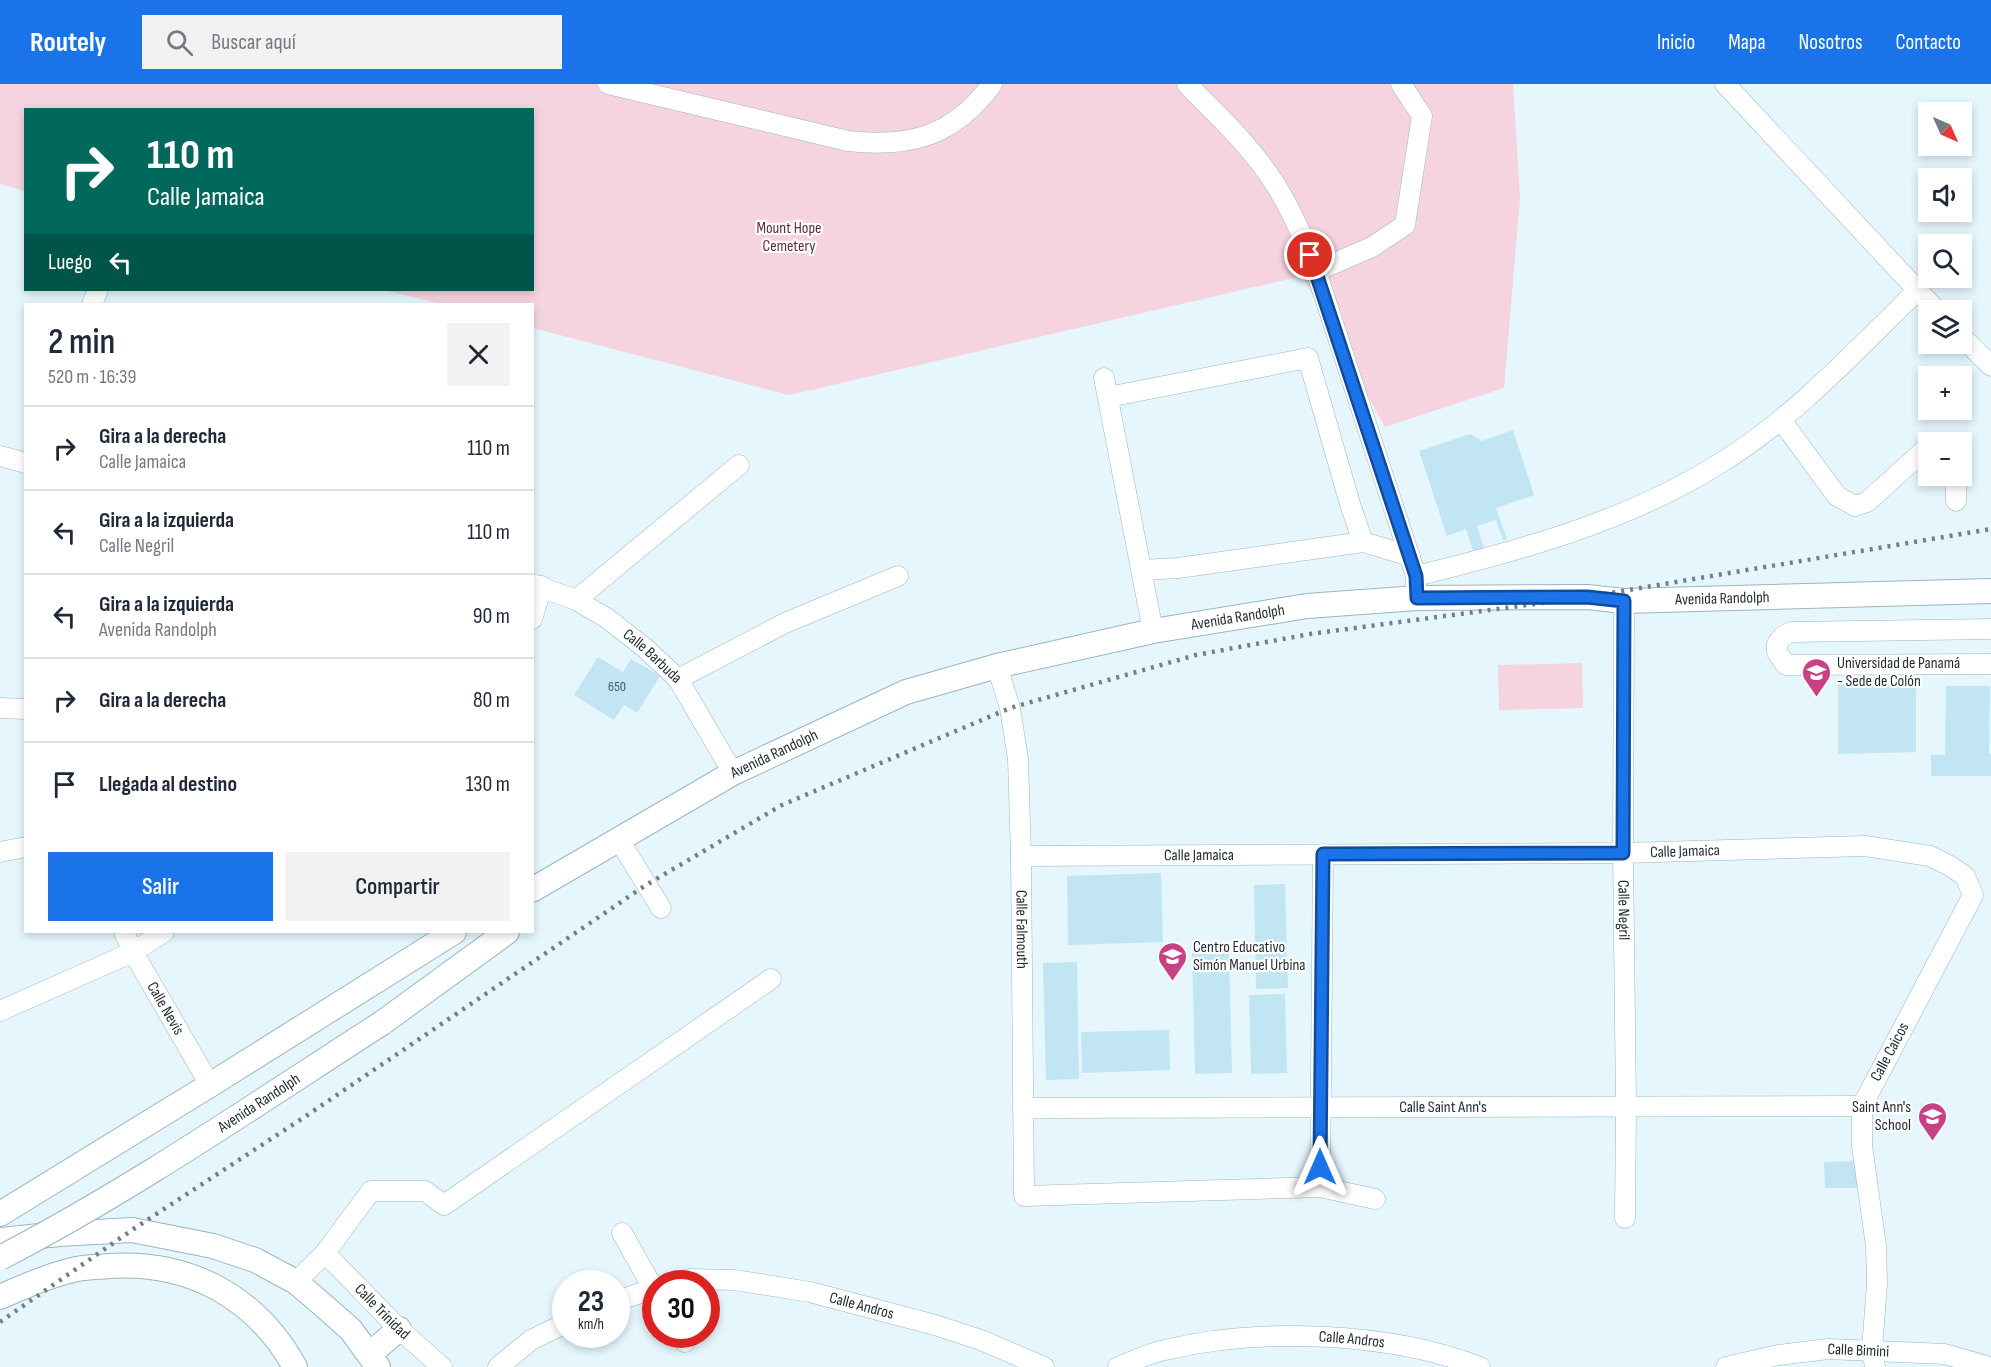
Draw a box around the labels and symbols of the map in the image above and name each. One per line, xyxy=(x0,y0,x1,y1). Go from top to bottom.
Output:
north arrow xyxy=(1918,102,1972,156)
park label: Mount Hope Cemetery xyxy=(756,219,822,256)
pin xyxy=(1284,229,1335,280)
street label: Avenida Randolph xyxy=(1674,588,1770,609)
street label: Avenida Randolph xyxy=(1189,600,1286,634)
street label: Calle Barbuda xyxy=(619,625,686,687)
place label: Universidad de Panamá - Sede de Colón xyxy=(1837,654,1960,691)
school or university icon: Universidad de Panamá - Sede de Colón xyxy=(1800,656,1832,698)
house number: 650 xyxy=(608,678,626,695)
street label: Avenida Randolph xyxy=(726,725,821,783)
street label: Calle Jamaica xyxy=(1650,841,1720,862)
street label: Calle Jamaica xyxy=(1164,845,1234,865)
street label: Calle Negril xyxy=(1614,880,1634,940)
street label: Calle Falmouth xyxy=(1012,890,1031,969)
place label: Centro Educativo Simón Manuel Urbina xyxy=(1193,938,1305,975)
school or university icon: Centro Educativo Simón Manuel Urbina xyxy=(1156,940,1188,982)
street label: Calle Nevis xyxy=(143,978,188,1038)
street label: Calle Caicos xyxy=(1867,1019,1914,1085)
street label: Avenida Randolph xyxy=(213,1069,304,1137)
street label: Calle Saint Ann's xyxy=(1399,1097,1487,1117)
place label: Saint Ann's School xyxy=(1852,1098,1911,1135)
school or university icon: Saint Ann's School xyxy=(1916,1100,1948,1142)
position arrow xyxy=(1288,1135,1352,1199)
speed limit sign: 30 xyxy=(642,1270,720,1348)
street label: Calle Trinidad xyxy=(351,1280,414,1344)
street label: Calle Andros xyxy=(827,1288,896,1323)
street label: Calle Andros xyxy=(1318,1327,1386,1352)
street label: Calle Bimini xyxy=(1827,1339,1890,1361)

